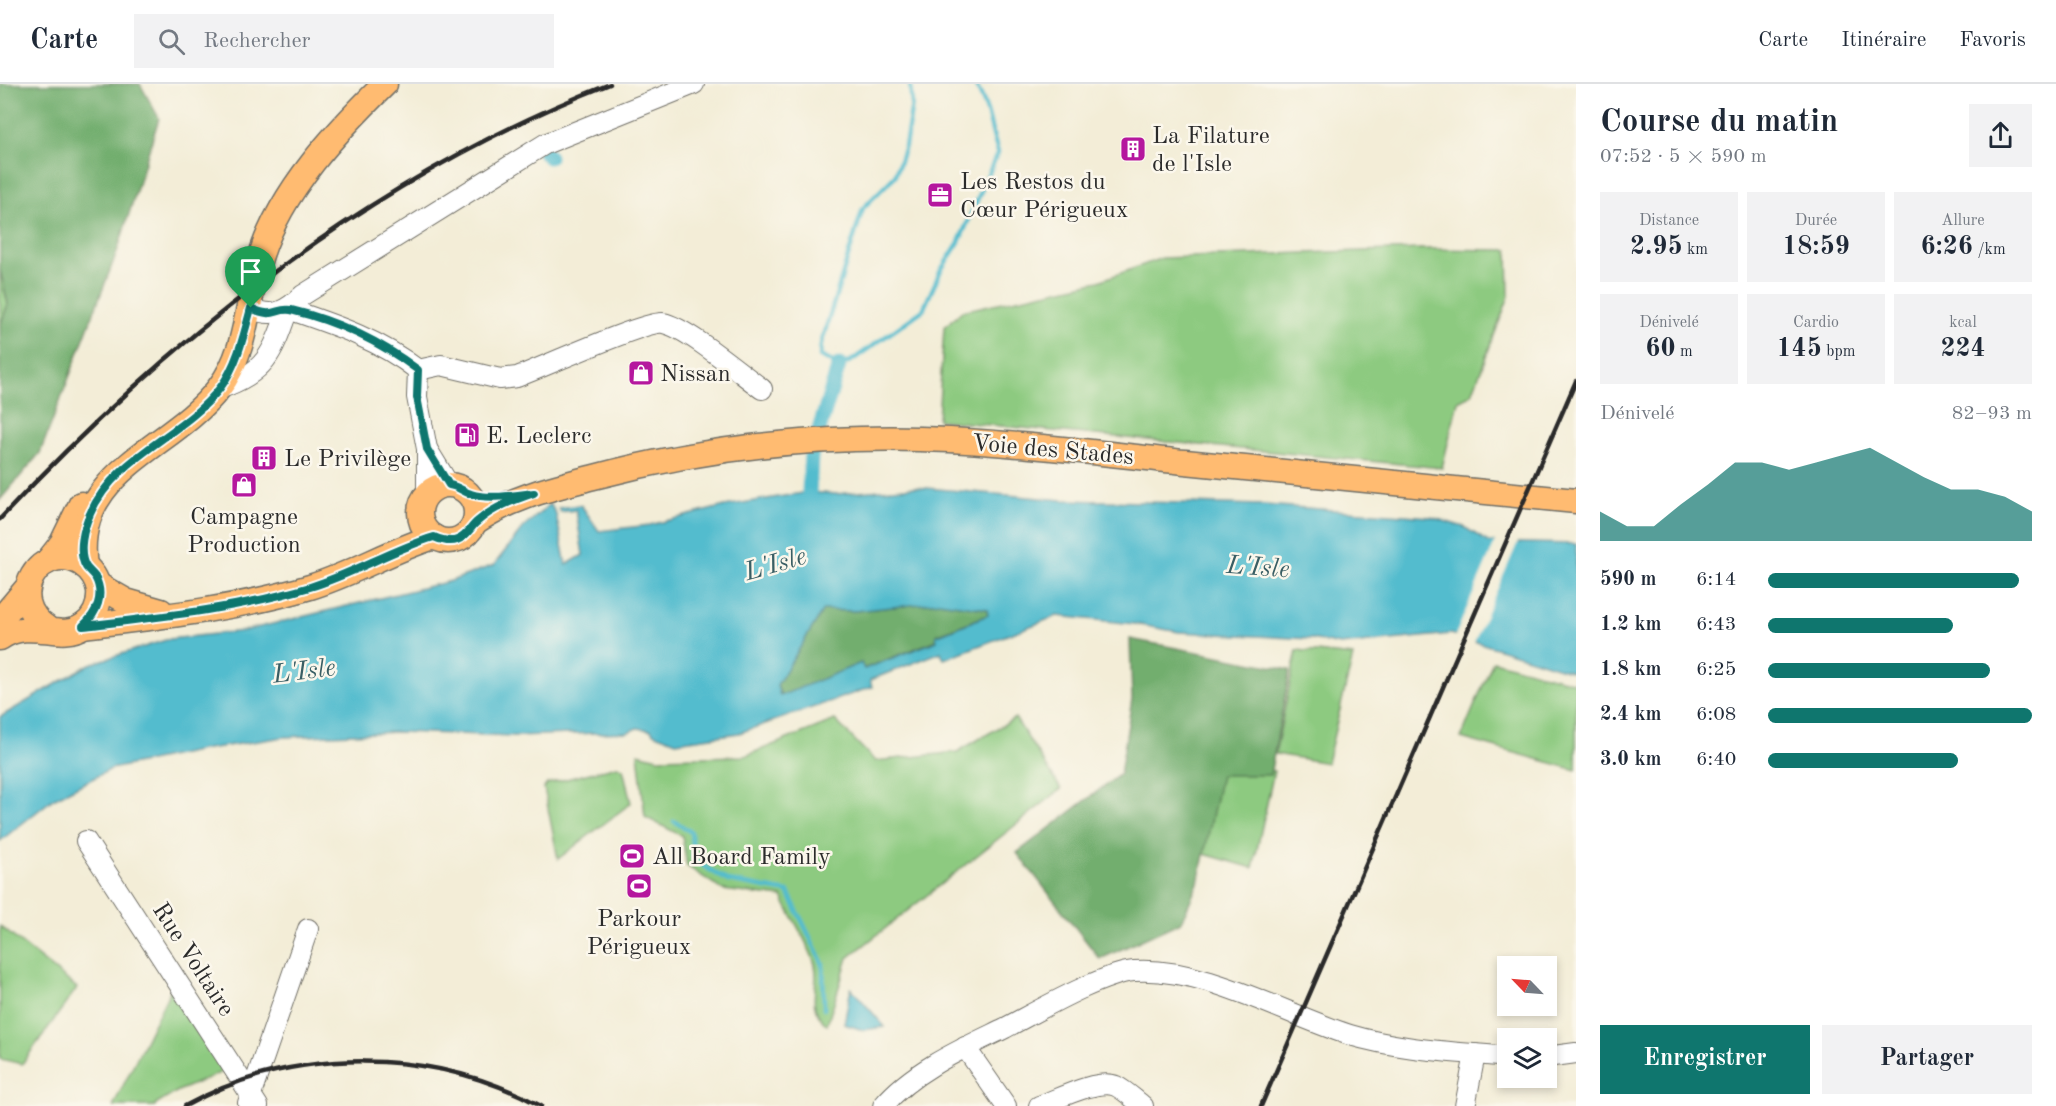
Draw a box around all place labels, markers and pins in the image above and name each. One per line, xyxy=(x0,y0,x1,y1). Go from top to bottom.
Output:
place label: La Filature de l'Isle xyxy=(1152,125,1270,177)
building icon: La Filature de l'Isle xyxy=(1118,134,1148,164)
place label: Les Restos du Cœur Périgueux xyxy=(960,171,1128,223)
office icon: Les Restos du Cœur Périgueux xyxy=(925,180,955,210)
pin xyxy=(225,246,276,308)
shop icon: Nissan xyxy=(626,358,656,388)
place label: Nissan xyxy=(660,363,731,387)
fuel station icon: E. Leclerc xyxy=(452,420,482,450)
place label: E. Leclerc xyxy=(486,425,591,449)
building icon: Le Privilège xyxy=(249,443,279,473)
place label: Le Privilège xyxy=(284,448,411,472)
shop icon: Campagne Production xyxy=(229,470,259,500)
place label: Campagne Production xyxy=(187,506,301,558)
sports icon: All Board Family xyxy=(617,841,647,871)
place label: All Board Family xyxy=(652,846,831,870)
sports icon: Parkour Périgueux xyxy=(624,871,654,901)
place label: Parkour Périgueux xyxy=(587,908,691,960)

